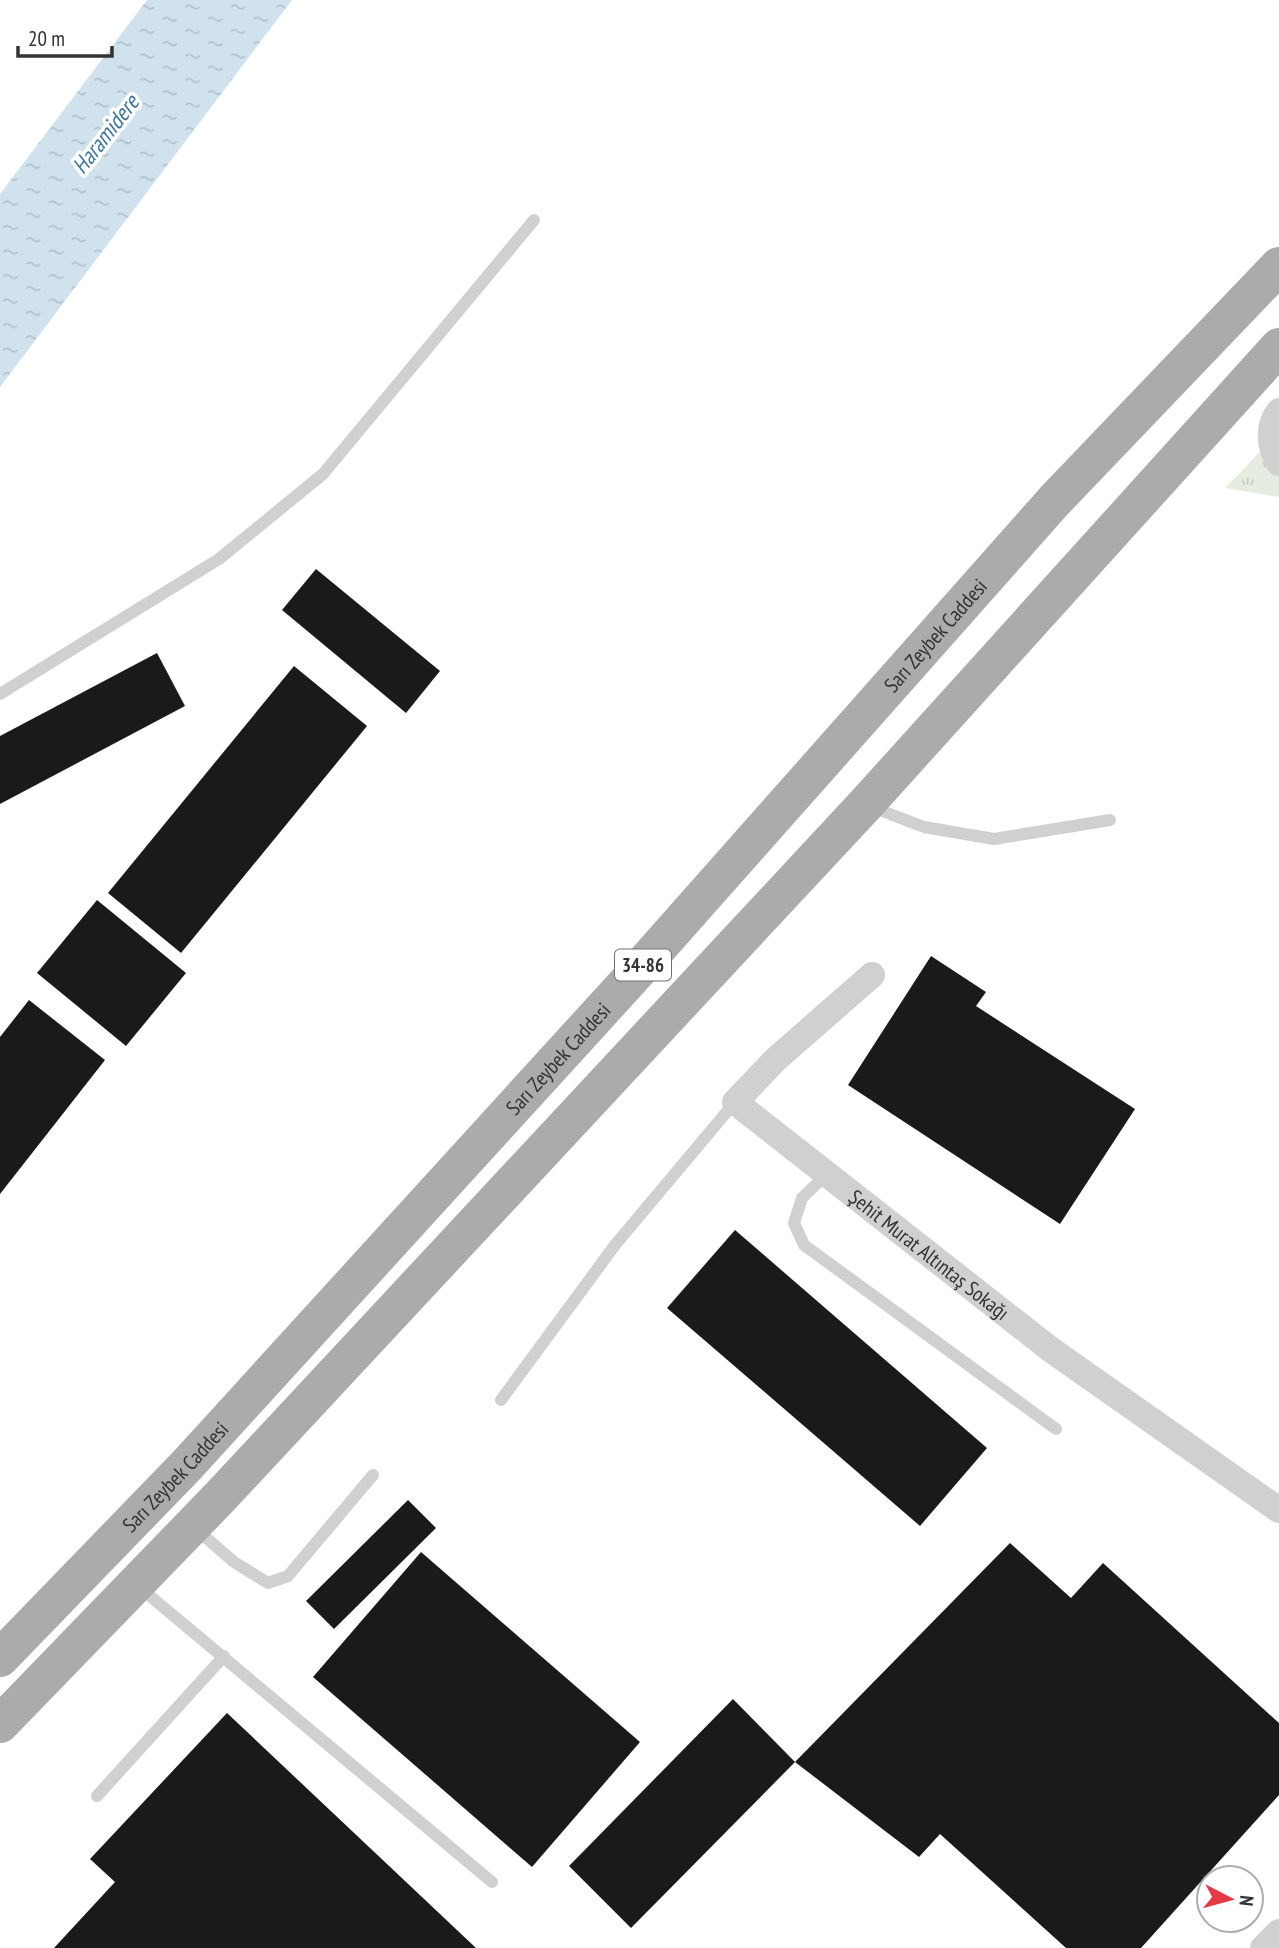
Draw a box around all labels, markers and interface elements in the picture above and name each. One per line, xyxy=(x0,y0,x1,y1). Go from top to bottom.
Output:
scale bar xyxy=(18,14,112,58)
text: 20 m xyxy=(28,25,65,52)
water label: Haramidere xyxy=(65,88,146,179)
street label: Sarı Zeybek Caddesi xyxy=(878,573,993,698)
road number: 34-86 xyxy=(615,950,671,981)
street label: Sarı Zeybek Caddesi xyxy=(500,997,616,1120)
street label: Şehit Murat Altıntaş Sokağı xyxy=(844,1183,1015,1326)
street label: Sarı Zeybek Caddesi xyxy=(116,1416,234,1538)
north arrow xyxy=(1195,1864,1265,1934)
text: N xyxy=(1234,1894,1259,1907)

